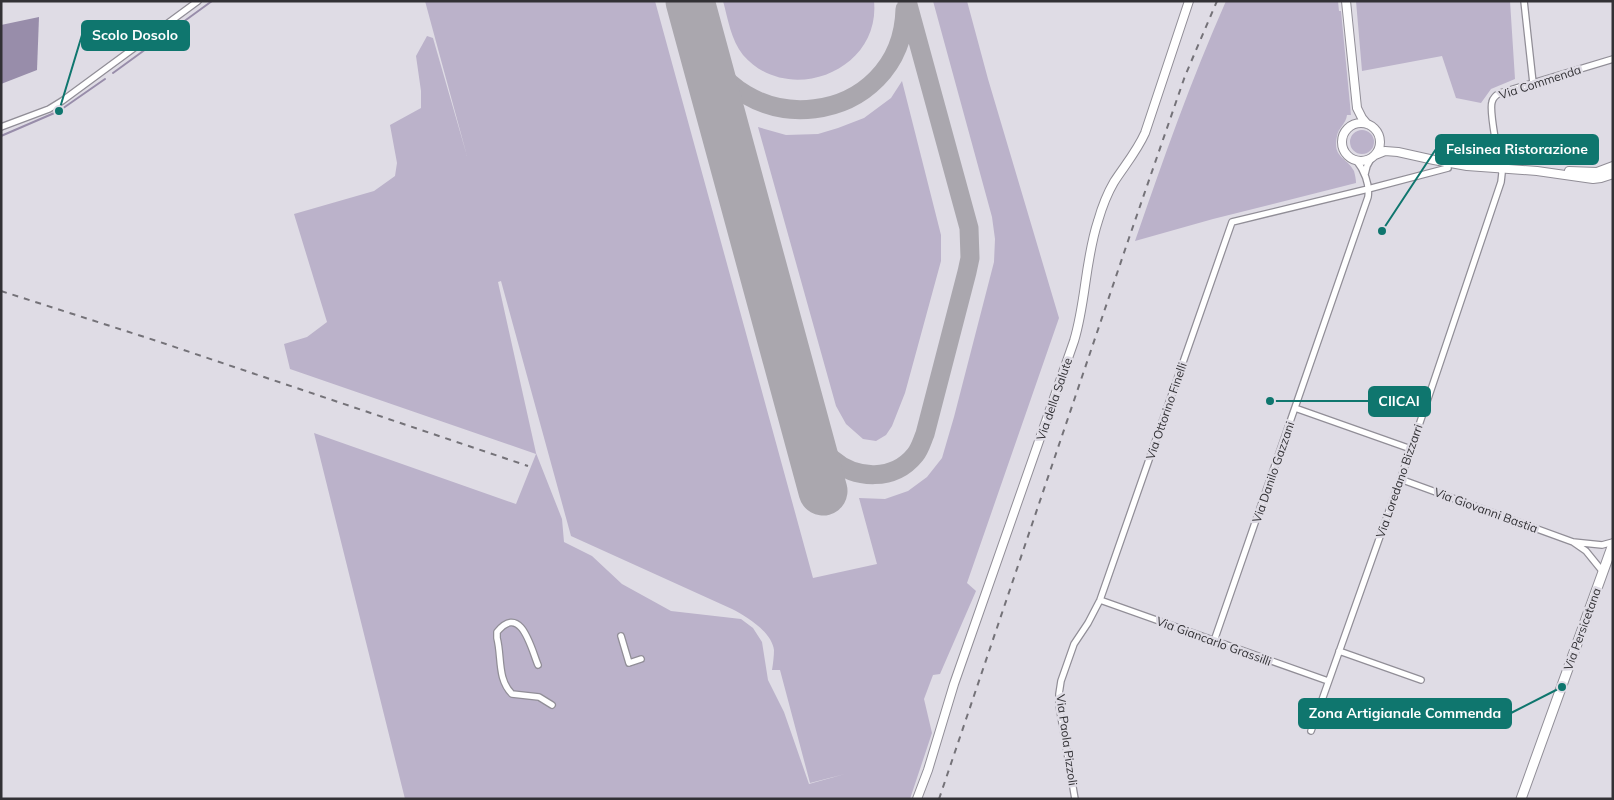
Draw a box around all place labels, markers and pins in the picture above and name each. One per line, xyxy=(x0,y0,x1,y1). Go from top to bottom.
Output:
callout: Scolo Dosolo xyxy=(82,21,189,50)
callout: Felsinea Ristorazione xyxy=(1436,135,1598,164)
callout: CIICAI xyxy=(1369,387,1430,416)
callout: Zona Artigianale Commenda xyxy=(1299,699,1511,728)

